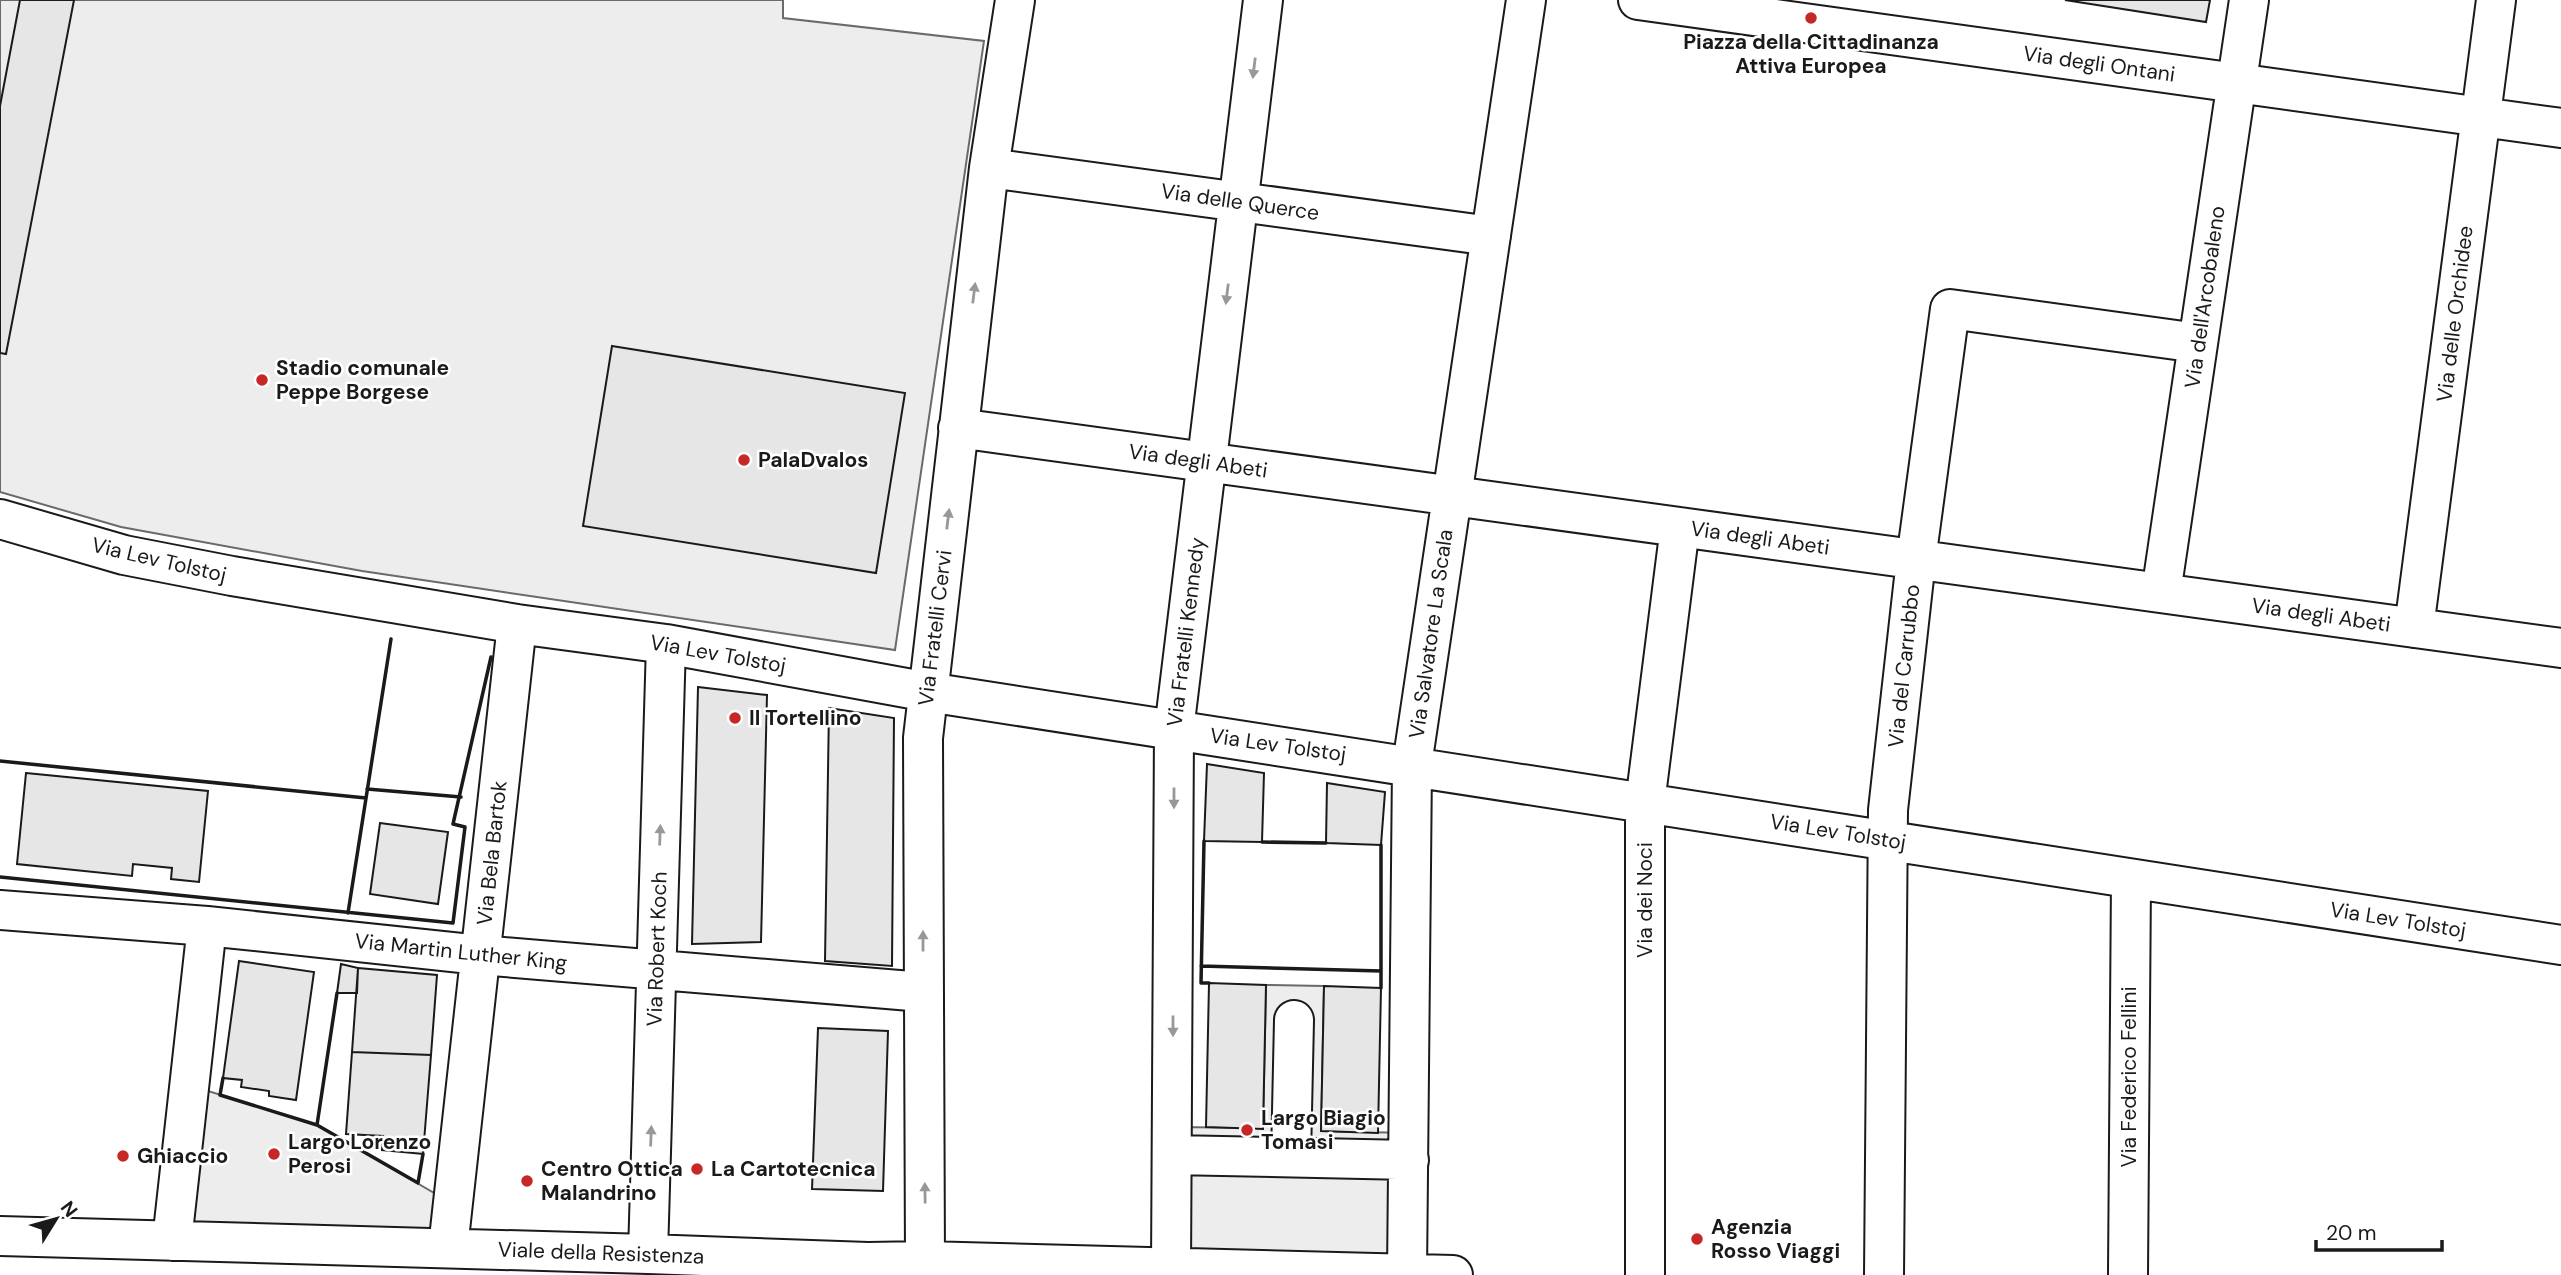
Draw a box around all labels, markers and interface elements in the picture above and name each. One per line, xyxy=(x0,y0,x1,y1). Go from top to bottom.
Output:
marker: Piazza della Cittadinanza Attiva Europea xyxy=(1803,10,1819,26)
place label: Piazza della Cittadinanza Attiva Europea xyxy=(1683,28,1939,80)
street label: Via degli Ontani xyxy=(2021,39,2177,89)
one-way arrow xyxy=(1249,57,1260,79)
street label: Via delle Querce xyxy=(1159,177,1321,227)
street label: Via dell'Arcobaleno xyxy=(2178,204,2232,390)
street label: Via delle Orchidee xyxy=(2430,224,2480,404)
one-way arrow xyxy=(969,282,980,304)
one-way arrow xyxy=(1221,283,1232,305)
place label: Stadio comunale Peppe Borgese xyxy=(276,354,449,406)
marker: Stadio comunale Peppe Borgese xyxy=(254,372,270,388)
street label: Via degli Abeti xyxy=(1127,437,1269,485)
place label: PalaDvalos xyxy=(758,446,868,474)
marker: PalaDvalos xyxy=(736,452,752,468)
one-way arrow xyxy=(943,508,954,530)
street label: Via degli Abeti xyxy=(1689,514,1831,562)
street label: Via Salvatore La Scala xyxy=(1402,528,1460,740)
street label: Via Lev Tolstoj xyxy=(89,531,229,589)
street label: Via Fratelli Kennedy xyxy=(1160,535,1212,728)
street label: Via Fratelli Cervi xyxy=(912,548,958,708)
street label: Via del Carrubbo xyxy=(1881,583,1927,749)
street label: Via degli Abeti xyxy=(2250,591,2392,639)
street label: Via Lev Tolstoj xyxy=(648,628,788,680)
place label: Il Tortellino xyxy=(749,704,862,732)
marker: Il Tortellino xyxy=(727,710,743,726)
street label: Via Lev Tolstoj xyxy=(1208,722,1348,768)
street label: Via Bela Bartok xyxy=(470,779,514,927)
one-way arrow xyxy=(1168,788,1180,810)
street label: Via Lev Tolstoj xyxy=(1768,807,1908,857)
one-way arrow xyxy=(654,824,666,846)
street label: Via dei Noci xyxy=(1631,842,1659,958)
street label: Via Robert Koch xyxy=(640,871,674,1027)
street label: Via Lev Tolstoj xyxy=(2328,895,2468,945)
street label: Via Martin Luther King xyxy=(353,927,569,977)
one-way arrow xyxy=(917,930,929,952)
street label: Via Federico Fellini xyxy=(2115,987,2143,1168)
one-way arrow xyxy=(1167,1015,1179,1037)
place label: Largo Biagio Tomasi xyxy=(1261,1104,1386,1156)
marker: Largo Biagio Tomasi xyxy=(1239,1122,1255,1138)
one-way arrow xyxy=(646,1125,657,1147)
place label: Largo Lorenzo Perosi xyxy=(288,1128,431,1180)
place label: Ghiaccio xyxy=(137,1142,228,1170)
marker: Largo Lorenzo Perosi xyxy=(266,1146,282,1162)
marker: Ghiaccio xyxy=(115,1148,131,1164)
place label: Centro Ottica Malandrino xyxy=(541,1155,683,1207)
place label: La Cartotecnica xyxy=(711,1155,876,1183)
marker: La Cartotecnica xyxy=(689,1161,705,1177)
marker: Centro Ottica Malandrino xyxy=(519,1173,535,1189)
one-way arrow xyxy=(919,1182,930,1204)
north arrow xyxy=(21,1184,91,1254)
text: N xyxy=(55,1196,83,1222)
scale bar xyxy=(2316,1208,2442,1252)
place label: Agenzia Rosso Viaggi xyxy=(1711,1213,1840,1265)
text: 20 m xyxy=(2326,1219,2377,1247)
marker: Agenzia Rosso Viaggi xyxy=(1689,1231,1705,1247)
street label: Viale della Resistenza xyxy=(497,1235,705,1271)

